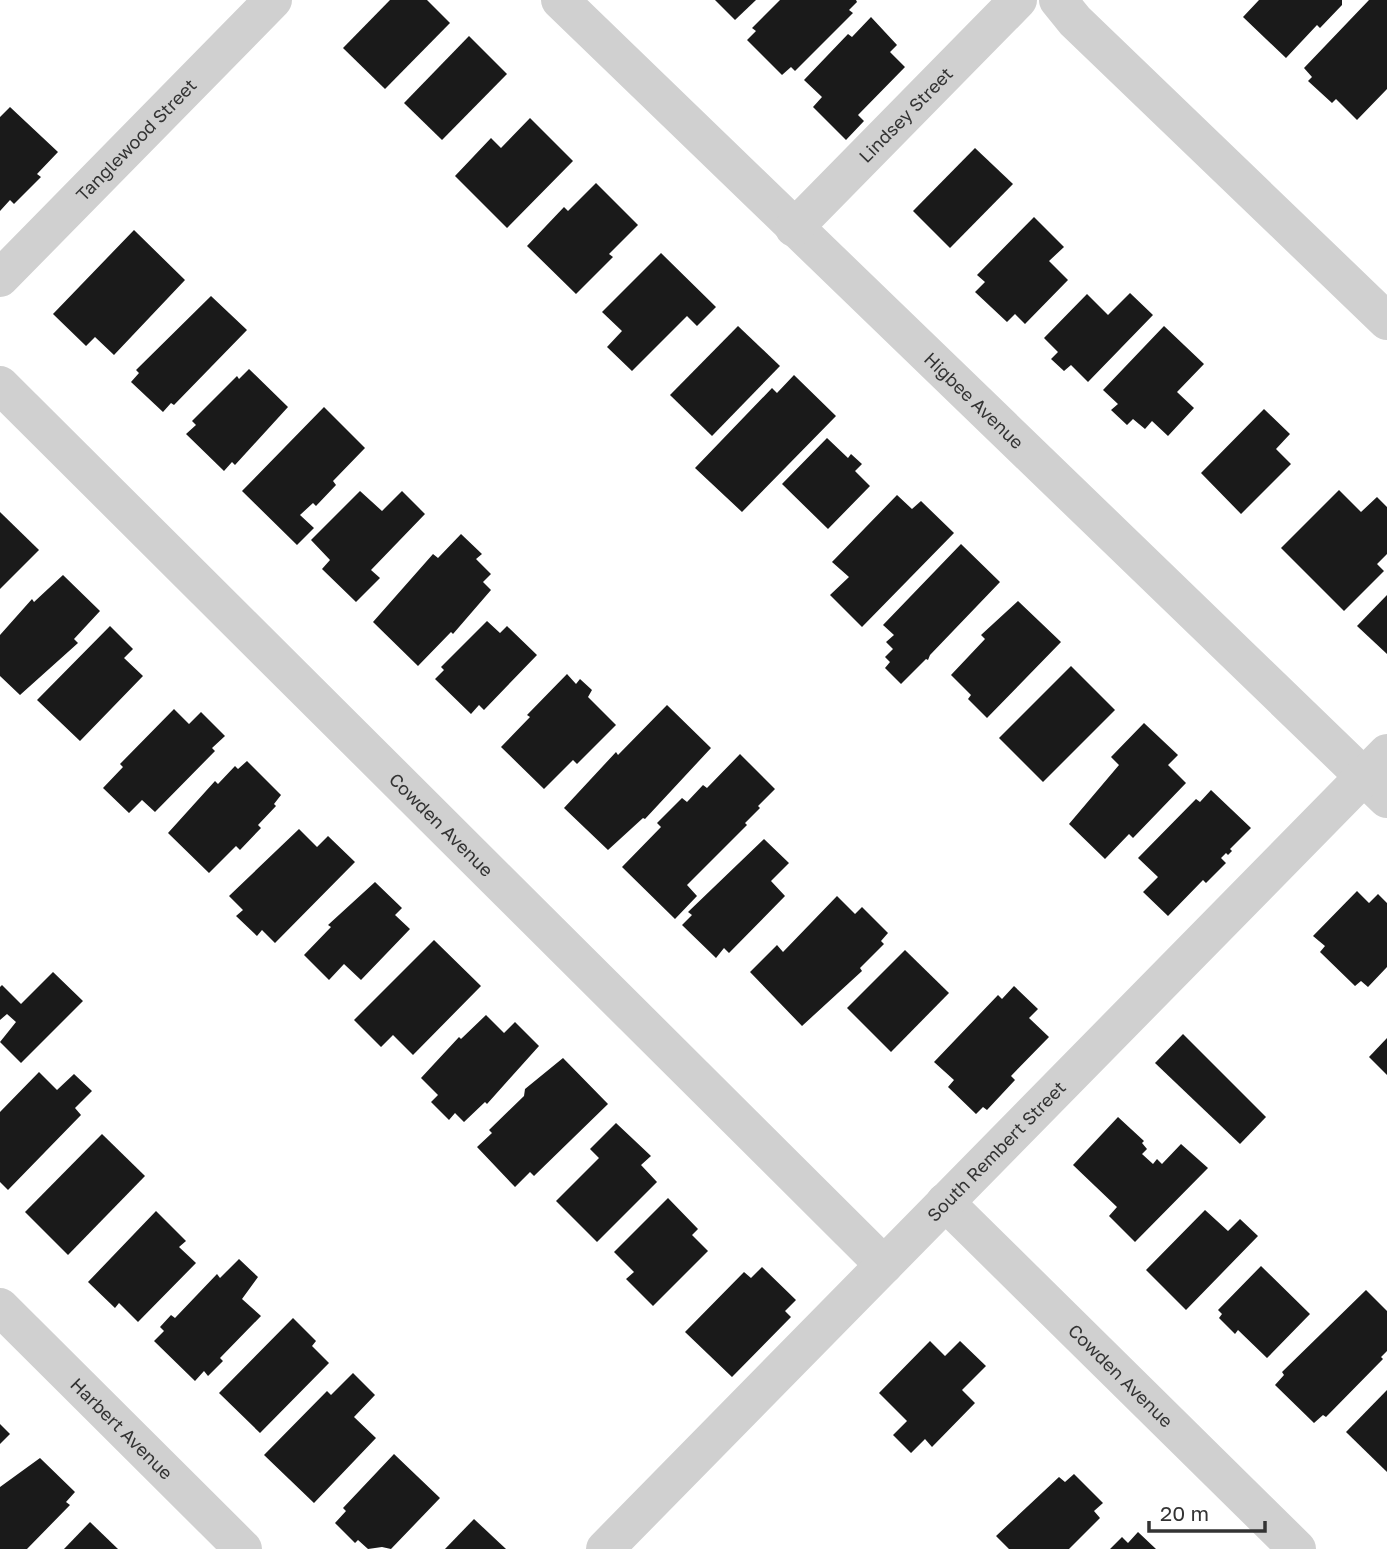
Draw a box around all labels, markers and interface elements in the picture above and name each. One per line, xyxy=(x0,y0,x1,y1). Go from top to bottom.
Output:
street label: Lindsey Street xyxy=(854,62,957,167)
street label: Tanglewood Street xyxy=(71,74,201,205)
street label: Higbee Avenue xyxy=(920,347,1029,453)
street label: Cowden Avenue xyxy=(385,768,498,881)
street label: South Rembert Street xyxy=(922,1076,1070,1226)
street label: Cowden Avenue xyxy=(1064,1319,1178,1432)
street label: Harbert Avenue xyxy=(66,1373,178,1484)
scale bar xyxy=(1149,1490,1264,1534)
text: 20 m xyxy=(1160,1500,1209,1526)

